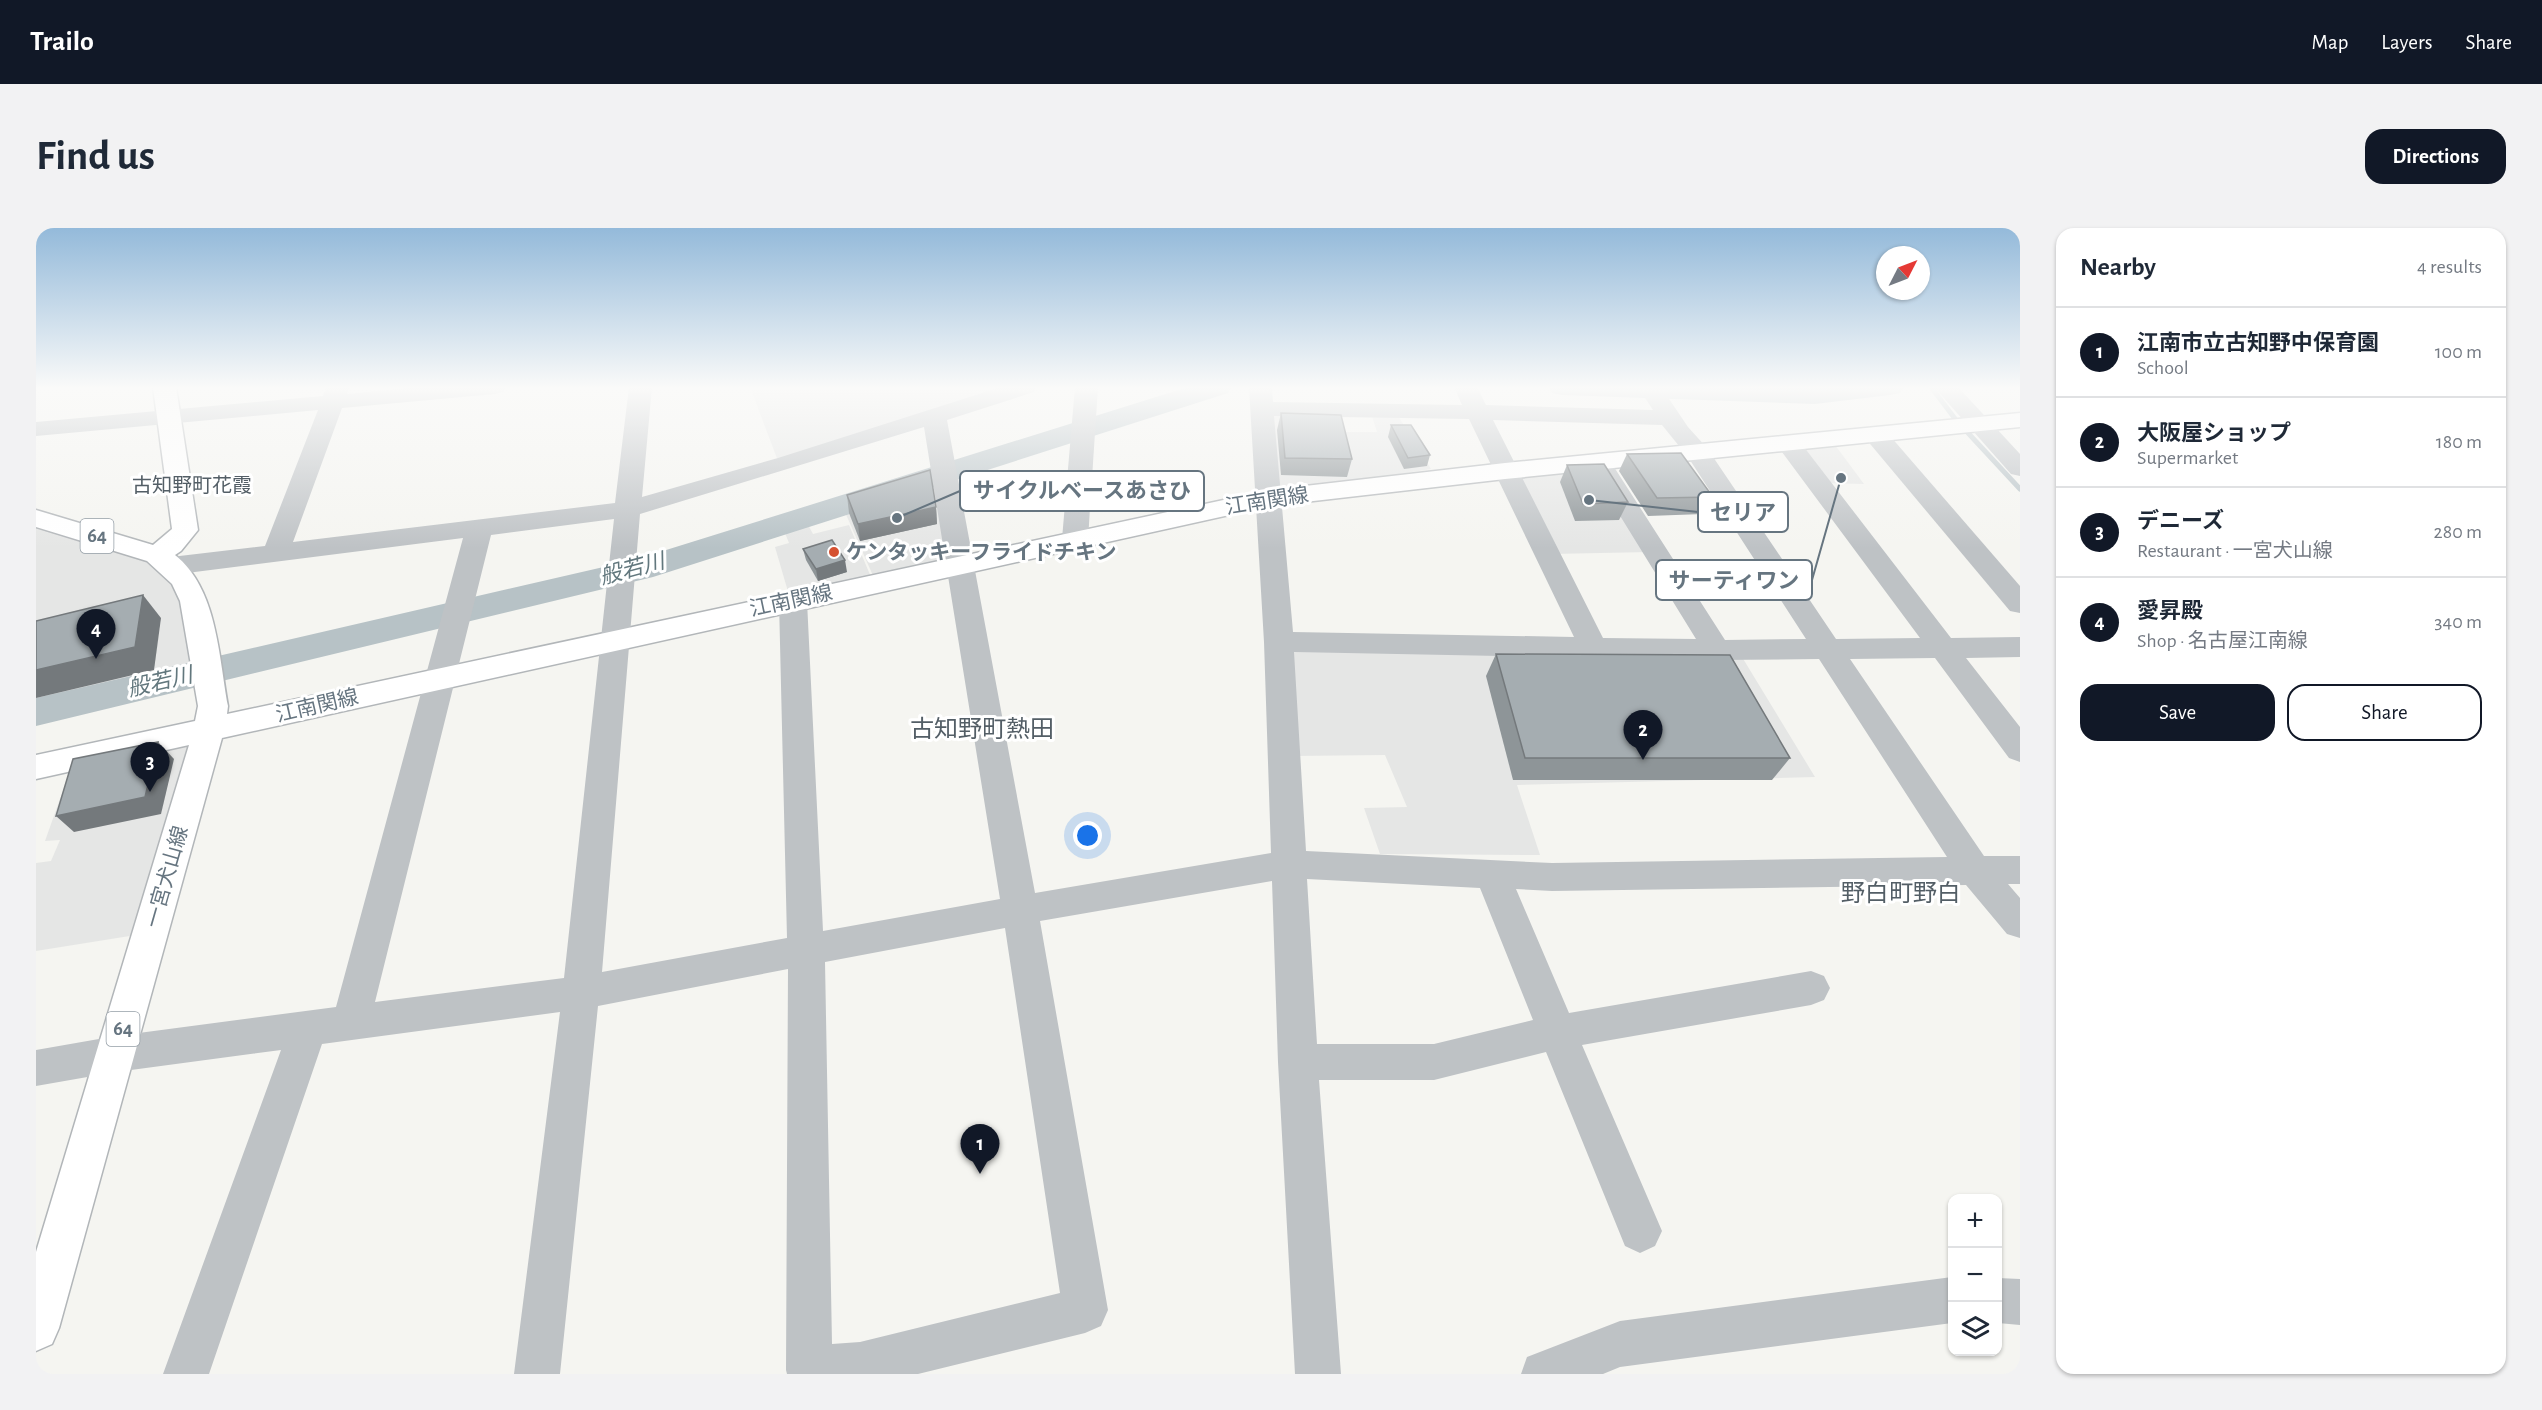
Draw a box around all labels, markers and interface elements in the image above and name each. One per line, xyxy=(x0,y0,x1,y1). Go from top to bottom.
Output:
text: Trailo xyxy=(30,28,94,56)
text: Map xyxy=(2312,32,2348,53)
text: Layers xyxy=(2381,32,2432,53)
text: Share xyxy=(2465,32,2512,53)
button: Directions xyxy=(2365,129,2506,184)
text: Find us xyxy=(36,135,155,177)
north arrow xyxy=(1876,246,1930,300)
text: Nearby xyxy=(2080,254,2156,280)
text: 4 results xyxy=(2417,257,2482,277)
text: 江南市立古知野中保育園 xyxy=(2137,332,2379,354)
text: 1 xyxy=(2096,342,2103,362)
text: 100 m xyxy=(2435,342,2482,362)
text: School xyxy=(2137,358,2189,378)
text: 大阪屋ショップ xyxy=(2137,422,2291,444)
text: 2 xyxy=(2095,432,2104,452)
text: 180 m xyxy=(2436,432,2482,452)
text: Supermarket xyxy=(2137,448,2238,468)
callout: サイクルベースあさひ xyxy=(960,471,1204,511)
district label: 古知野町花霞 xyxy=(132,474,252,496)
text: サイクルベースあさひ xyxy=(973,479,1191,502)
street label: 江南関線 xyxy=(1224,483,1310,518)
callout: セリア xyxy=(1698,492,1788,532)
text: セリア xyxy=(1710,502,1776,524)
text: デニーズ xyxy=(2137,510,2224,532)
road number: 64 xyxy=(80,519,114,553)
text: 3 xyxy=(2095,522,2104,542)
text: 280 m xyxy=(2434,522,2482,542)
place label: ケンタッキーフライドチキン xyxy=(846,541,1116,563)
text: Restaurant · 一宮犬山線 xyxy=(2137,541,2333,561)
marker: ケンタッキーフライドチキン xyxy=(827,545,841,559)
water label: 般若川 xyxy=(597,548,669,588)
callout: サーティワン xyxy=(1656,560,1812,600)
text: サーティワン xyxy=(1669,570,1799,592)
street label: 江南関線 xyxy=(748,581,834,620)
text: 愛昇殿 xyxy=(2137,600,2203,622)
pin: 4 xyxy=(76,610,116,659)
text: 4 xyxy=(2094,612,2105,632)
text: 340 m xyxy=(2434,612,2482,632)
text: Shop · 名古屋江南線 xyxy=(2137,631,2308,651)
water label: 般若川 xyxy=(125,662,197,700)
button: Save xyxy=(2080,684,2275,741)
button: Share xyxy=(2287,684,2482,741)
street label: 江南関線 xyxy=(273,685,360,726)
pin: 2 xyxy=(1624,710,1662,760)
district label: 古知野町熱田 xyxy=(910,716,1054,742)
pin: 3 xyxy=(130,742,170,792)
your location xyxy=(1073,821,1102,850)
street label: 一宮犬山線 xyxy=(141,823,192,930)
district label: 野白町野白 xyxy=(1841,880,1961,906)
road number: 64 xyxy=(106,1012,140,1046)
pin: 1 xyxy=(960,1124,1000,1174)
map controls xyxy=(1948,1194,2002,1356)
button: + xyxy=(1948,1194,2002,1248)
button: − xyxy=(1948,1248,2002,1302)
button: layers xyxy=(1948,1302,2002,1356)

